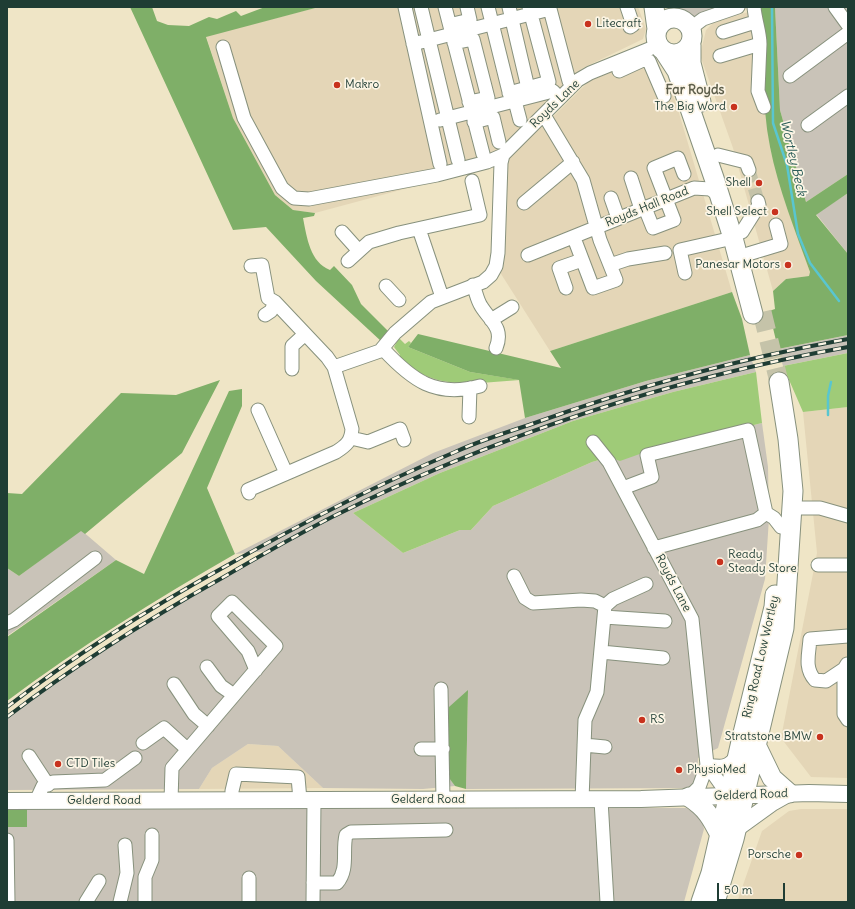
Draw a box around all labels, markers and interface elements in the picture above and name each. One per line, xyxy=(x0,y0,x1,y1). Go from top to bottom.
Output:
place label: Litecraft xyxy=(596,17,641,31)
marker: Litecraft xyxy=(583,19,593,29)
street label: Royds Lane xyxy=(527,77,583,131)
place label: Makro xyxy=(345,78,379,92)
marker: Makro xyxy=(332,80,342,90)
district label: Far Royds xyxy=(666,82,724,98)
place label: The Big Word xyxy=(654,100,726,114)
marker: The Big Word xyxy=(729,102,739,112)
water label: Wortley Beck xyxy=(777,118,809,198)
place label: Shell xyxy=(726,176,751,190)
marker: Shell xyxy=(754,178,764,188)
street label: Royds Hall Road xyxy=(603,184,691,230)
place label: Shell Select xyxy=(706,205,767,219)
marker: Shell Select xyxy=(770,207,780,217)
place label: Panesar Motors xyxy=(695,258,780,272)
marker: Panesar Motors xyxy=(783,260,793,270)
place label: Ready Steady Store xyxy=(728,548,797,576)
street label: Royds Lane xyxy=(652,552,694,614)
marker: Ready Steady Store xyxy=(715,557,725,567)
street label: Ring Road Low Wortley xyxy=(740,594,782,720)
place label: RS xyxy=(650,713,664,727)
marker: RS xyxy=(637,715,647,725)
place label: Stratstone BMW xyxy=(725,730,812,744)
marker: Stratstone BMW xyxy=(815,732,825,742)
place label: CTD Tiles xyxy=(66,757,115,771)
marker: CTD Tiles xyxy=(53,759,63,769)
place label: PhysioMed xyxy=(687,763,746,777)
marker: PhysioMed xyxy=(674,765,684,775)
street label: Gelderd Road xyxy=(714,787,788,803)
street label: Gelderd Road xyxy=(391,793,465,807)
street label: Gelderd Road xyxy=(67,794,141,808)
place label: Porsche xyxy=(747,848,791,862)
marker: Porsche xyxy=(794,850,804,860)
scale bar xyxy=(719,875,787,901)
text: 50 m xyxy=(724,882,752,897)

